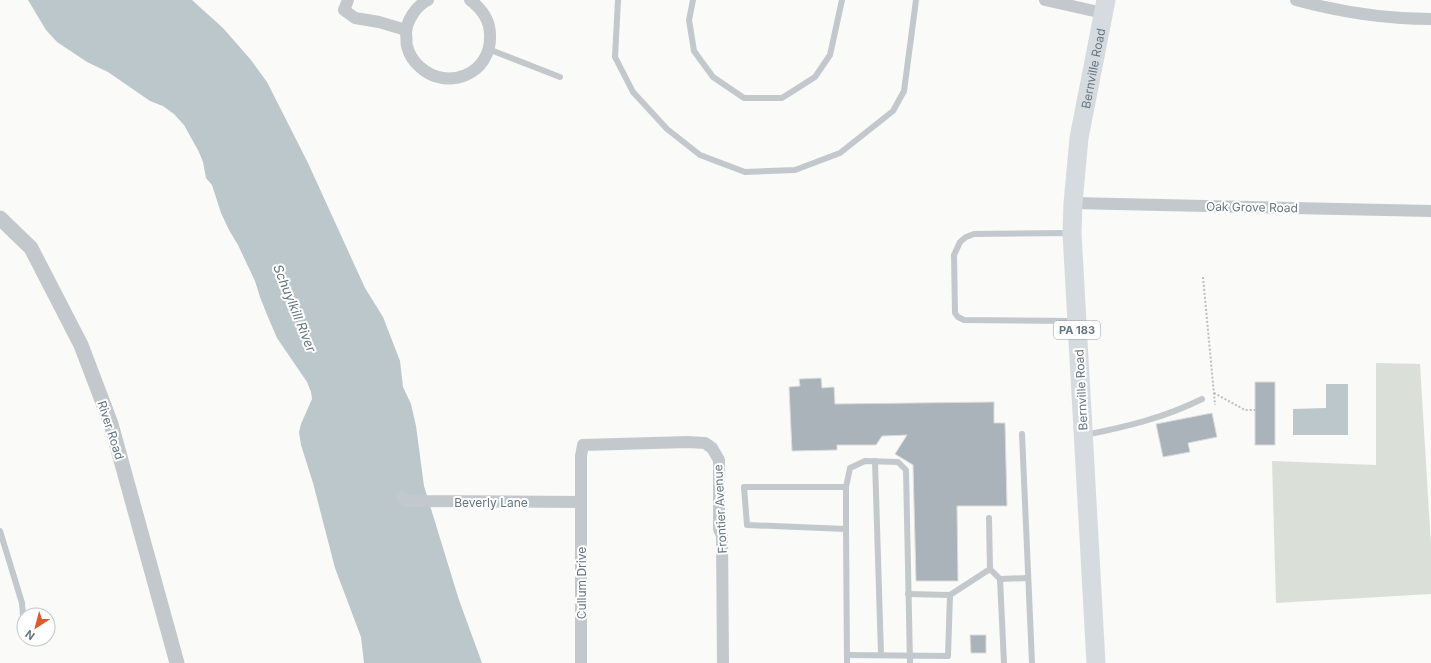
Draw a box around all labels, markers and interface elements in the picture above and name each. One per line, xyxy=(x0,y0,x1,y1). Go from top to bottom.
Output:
street label: Bernville Road xyxy=(1077,27,1108,110)
street label: Oak Grove Road xyxy=(1206,199,1298,215)
water label: Schuylkill River xyxy=(270,262,320,355)
road number: PA 183 xyxy=(1054,321,1100,339)
street label: Bernville Road xyxy=(1071,349,1091,431)
street label: River Road xyxy=(94,399,128,461)
street label: Frontier Avenue xyxy=(710,464,730,554)
street label: Beverly Lane xyxy=(454,495,528,510)
street label: Cullum Drive xyxy=(574,547,589,619)
north arrow xyxy=(16,607,56,647)
text: N xyxy=(23,627,38,643)

